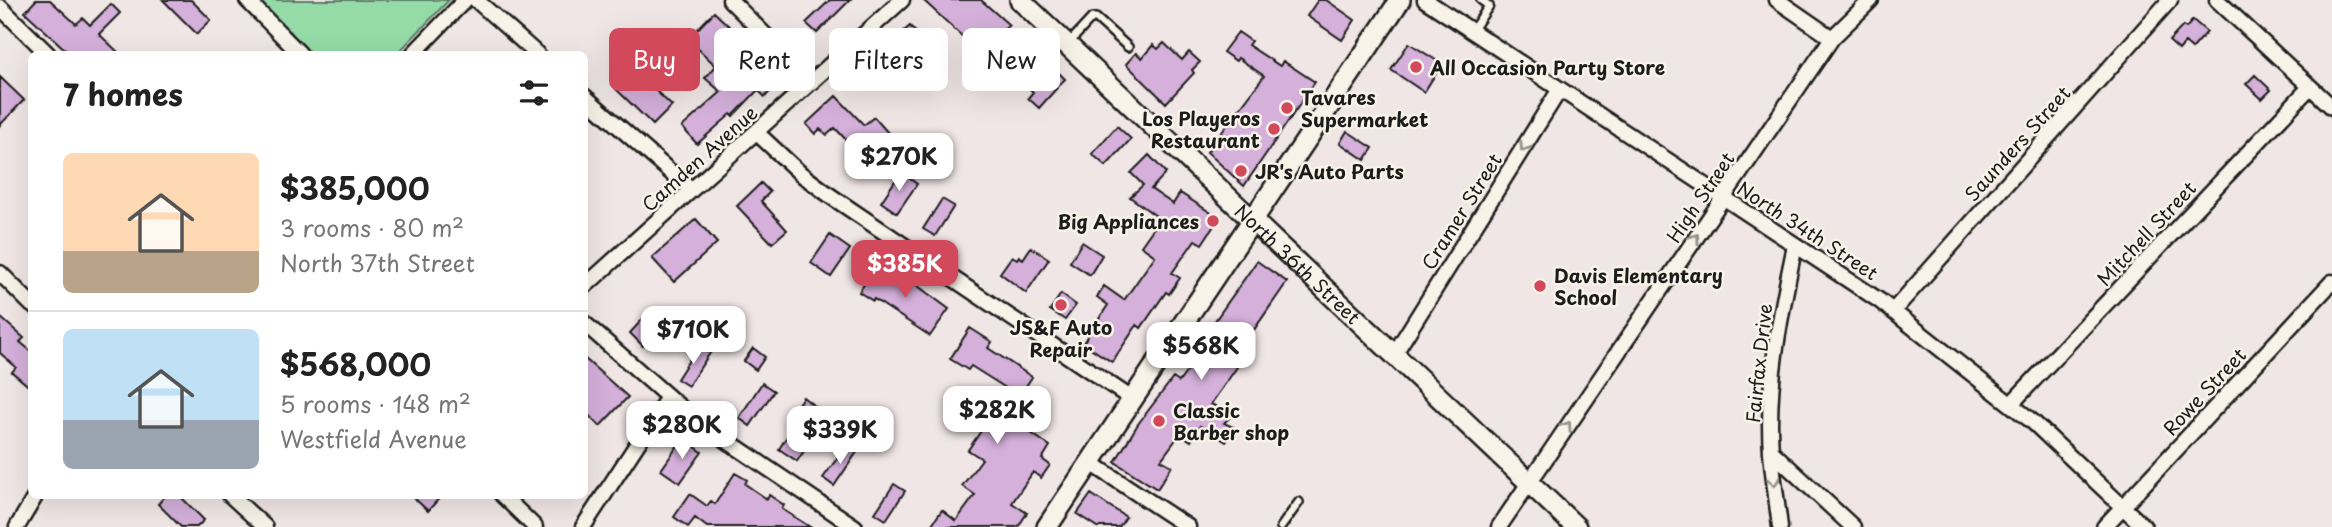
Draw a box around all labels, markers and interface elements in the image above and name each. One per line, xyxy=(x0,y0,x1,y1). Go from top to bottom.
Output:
chip: Buy xyxy=(609,28,700,91)
chip: Rent xyxy=(714,28,815,91)
chip: Filters xyxy=(829,28,948,91)
chip: New xyxy=(962,28,1060,91)
place label: All Occasion Party Store xyxy=(1429,53,1665,81)
marker: All Occasion Party Store xyxy=(1408,59,1424,75)
text: 7 homes xyxy=(63,71,183,116)
icon: filters xyxy=(515,74,553,112)
street label: Saunders Street xyxy=(1958,79,2076,207)
place label: Tavares Supermarket xyxy=(1301,83,1428,133)
street label: Camden Avenue xyxy=(635,98,763,218)
marker: Tavares Supermarket xyxy=(1279,100,1295,116)
place label: Los Playeros Restaurant xyxy=(1142,104,1260,154)
marker: Los Playeros Restaurant xyxy=(1266,121,1282,137)
pin: $270K xyxy=(850,134,948,193)
text: $270K xyxy=(860,138,938,173)
one-way arrow xyxy=(1519,140,1532,153)
street label: High Street xyxy=(1659,146,1741,248)
street label: Cramer Street xyxy=(1414,147,1508,275)
place label: JR's Auto Parts xyxy=(1255,157,1404,185)
marker: JR's Auto Parts xyxy=(1233,163,1249,179)
text: $385,000 xyxy=(280,165,430,210)
street label: North 34th Street xyxy=(1732,174,1884,286)
street label: Mitchell Street xyxy=(2090,174,2202,292)
icon: home xyxy=(119,181,203,265)
street label: North 36th Street xyxy=(1229,197,1367,330)
place label: Big Appliances xyxy=(1057,207,1199,235)
text: 3 rooms · 80 m² xyxy=(280,210,464,245)
marker: Big Appliances xyxy=(1205,213,1221,229)
one-way arrow xyxy=(1686,233,1699,246)
pin: $385K xyxy=(856,240,954,300)
text: North 37th Street xyxy=(280,245,475,280)
text: $385K xyxy=(867,245,943,280)
place label: Davis Elementary School xyxy=(1554,261,1723,311)
marker: Davis Elementary School xyxy=(1532,278,1548,294)
marker: JS&F Auto Repair xyxy=(1053,297,1069,313)
street label: Fairfax Drive xyxy=(1738,302,1778,424)
pin: $710K xyxy=(644,306,742,366)
text: $710K xyxy=(657,311,729,346)
place label: JS&F Auto Repair xyxy=(1010,313,1112,363)
pin: $568K xyxy=(1152,322,1250,382)
text: $568K xyxy=(1163,327,1239,362)
text: $568,000 xyxy=(280,341,431,386)
street label: Rowe Street xyxy=(2156,341,2252,441)
icon: home xyxy=(119,357,203,441)
text: 5 rooms · 148 m² xyxy=(280,386,471,421)
pin: $282K xyxy=(948,386,1046,446)
text: $282K xyxy=(959,391,1035,426)
place label: Classic Barber shop xyxy=(1173,396,1289,446)
pin: $280K xyxy=(633,402,731,461)
text: $280K xyxy=(642,406,722,441)
pin: $339K xyxy=(791,406,889,466)
text: $339K xyxy=(803,411,877,446)
marker: Classic Barber shop xyxy=(1151,413,1167,429)
text: Westfield Avenue xyxy=(280,421,467,456)
one-way arrow xyxy=(1559,421,1572,434)
one-way arrow xyxy=(1767,476,1782,488)

